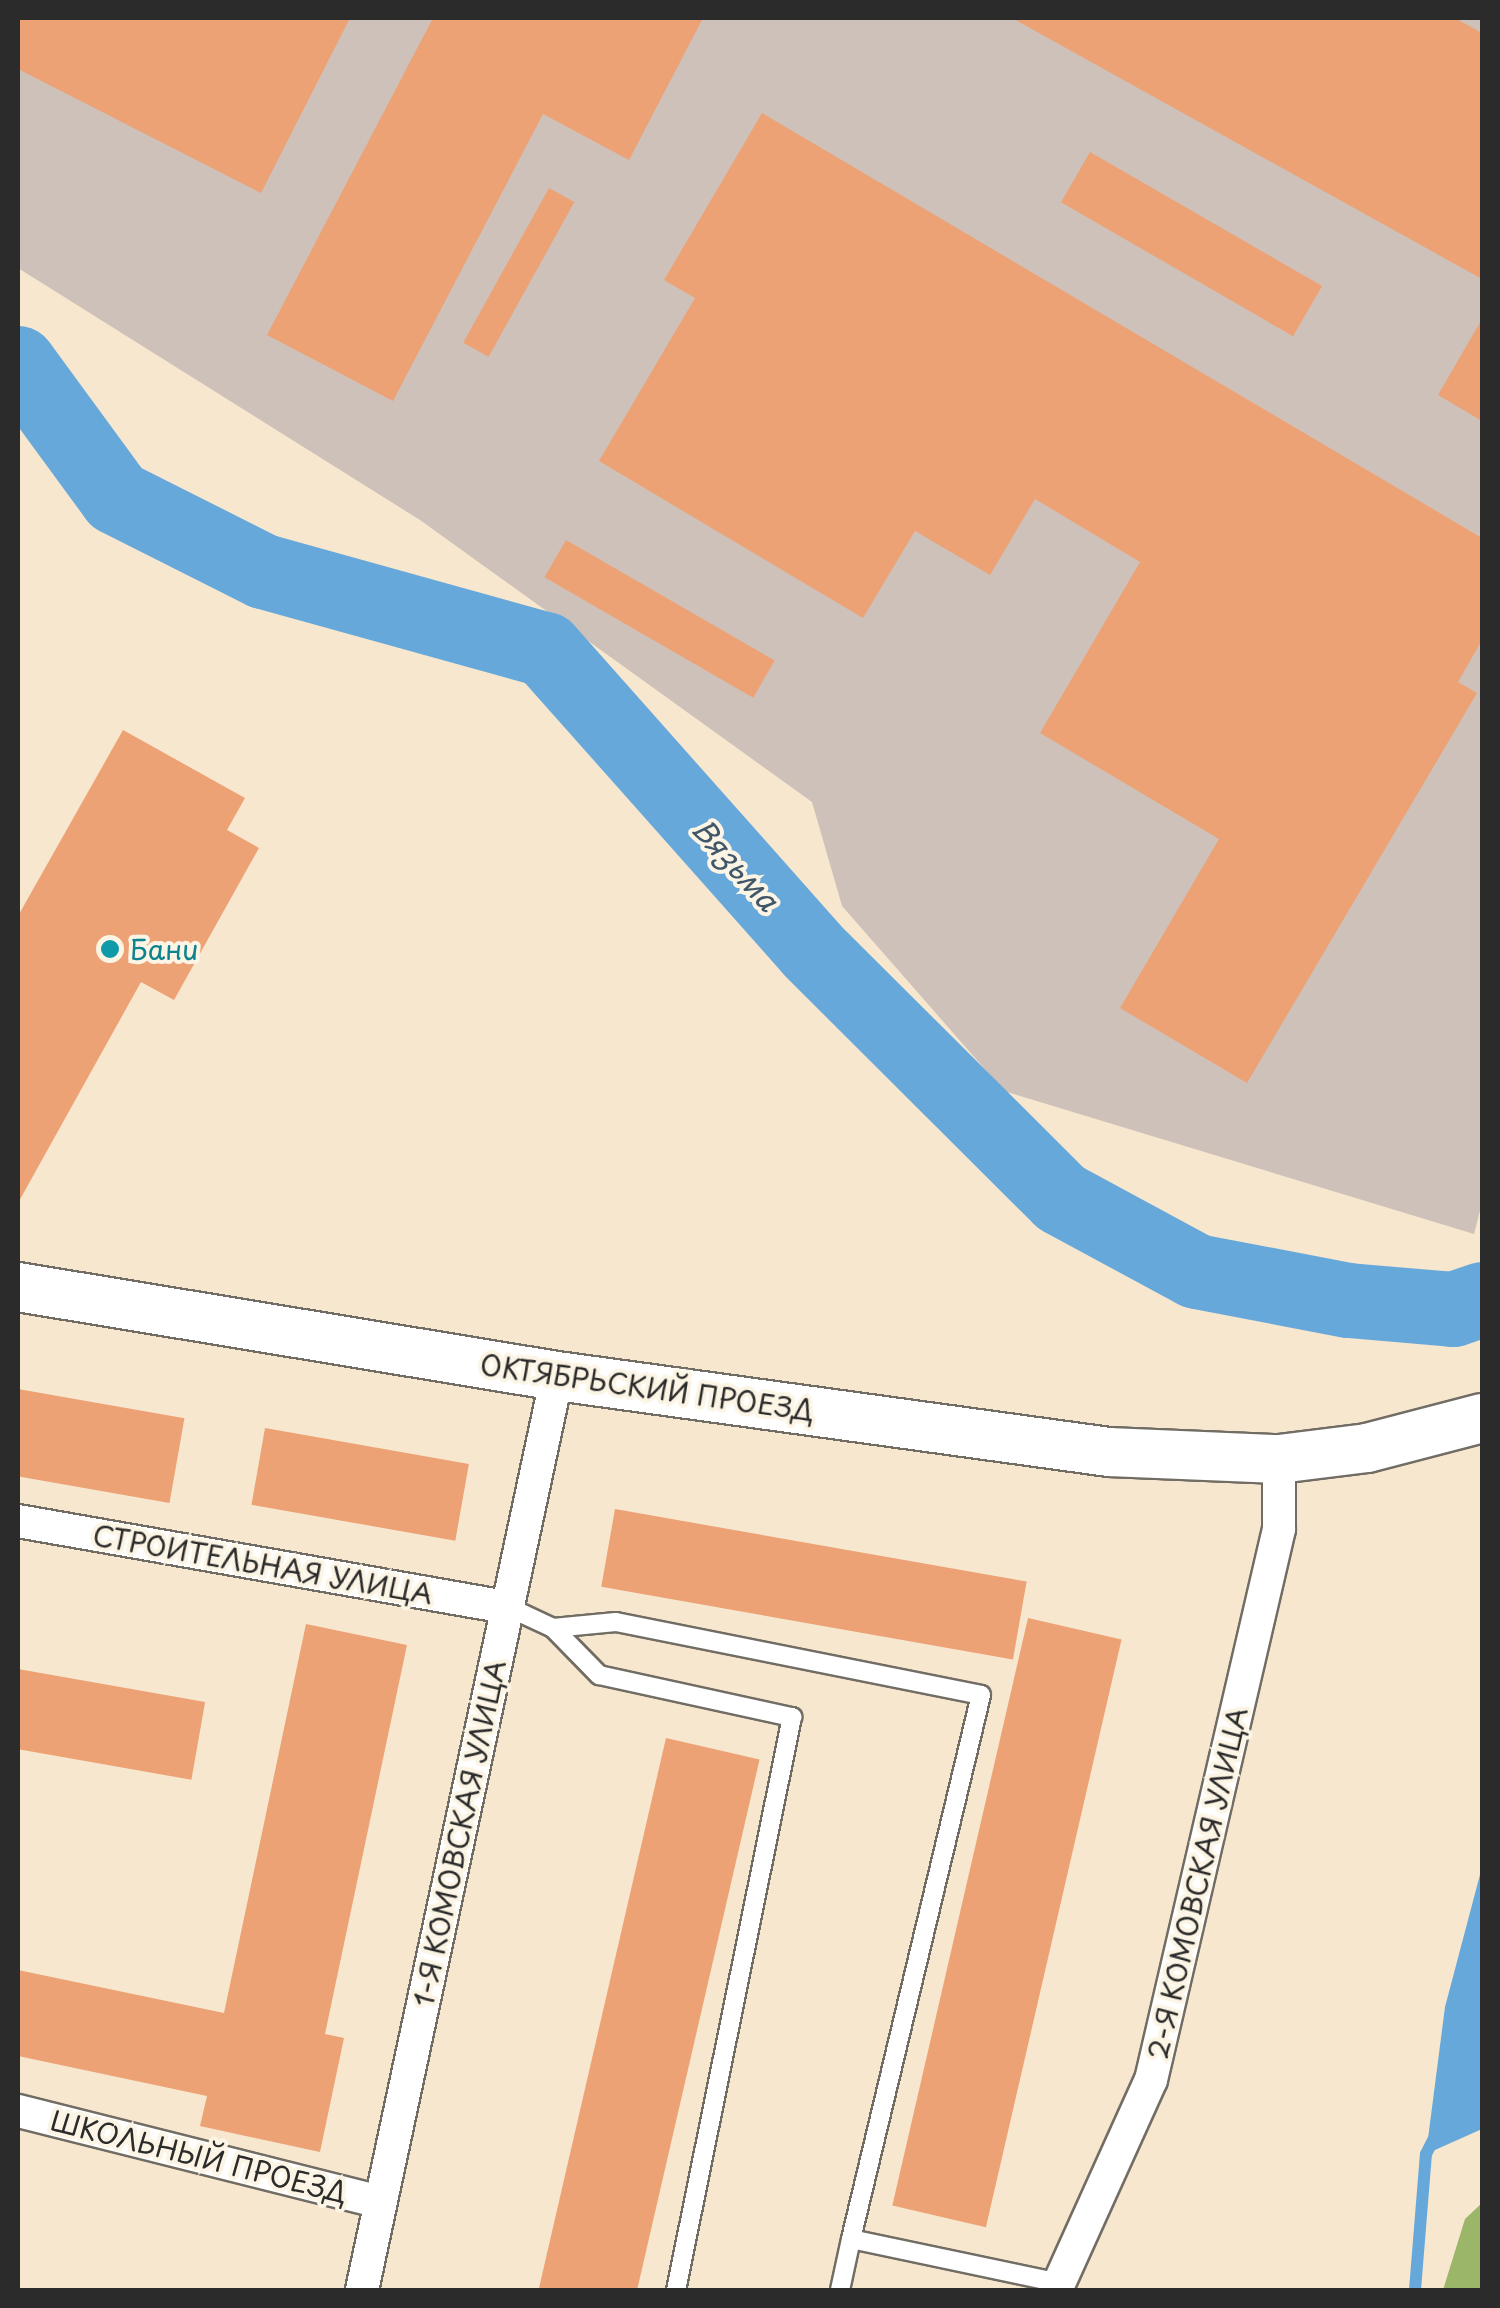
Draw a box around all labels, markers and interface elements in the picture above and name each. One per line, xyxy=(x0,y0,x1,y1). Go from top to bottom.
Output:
water label: Вязьма xyxy=(685,810,787,918)
place label: Бани xyxy=(130,932,199,966)
marker: Бани xyxy=(99,938,121,960)
street label: ОКТЯБРЬСКИЙ ПРОЕЗД xyxy=(477,1347,817,1427)
street label: СТРОИТЕЛЬНАЯ УЛИЦА xyxy=(91,1518,435,1610)
street label: 1-Я КОМОВСКАЯ УЛИЦА xyxy=(406,1655,512,2011)
street label: 2-Я КОМОВСКАЯ УЛИЦА xyxy=(1140,1702,1254,2064)
street label: ШКОЛЬНЫЙ ПРОЕЗД xyxy=(47,2103,351,2209)

